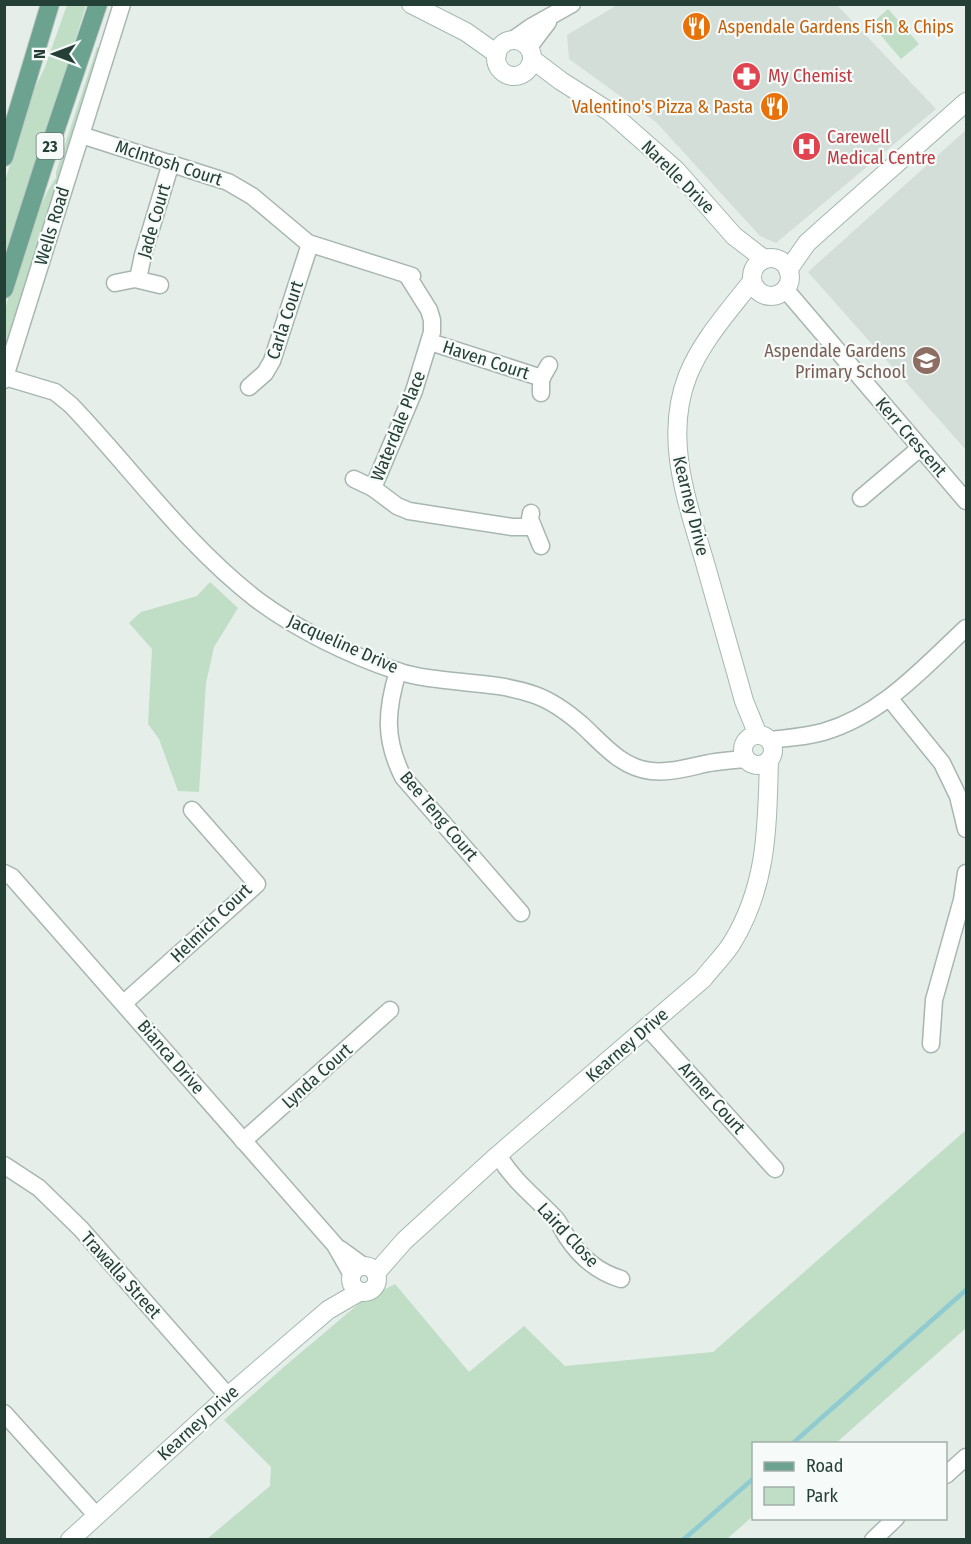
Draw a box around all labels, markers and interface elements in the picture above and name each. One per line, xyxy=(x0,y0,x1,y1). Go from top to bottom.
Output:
restaurant icon: Aspendale Gardens Fish & Chips xyxy=(681,11,713,43)
place label: Aspendale Gardens Fish & Chips xyxy=(718,16,954,38)
north arrow xyxy=(24,24,84,84)
text: N xyxy=(30,49,49,59)
pharmacy icon: My Chemist xyxy=(731,60,763,92)
place label: My Chemist xyxy=(768,65,852,87)
restaurant icon: Valentino's Pizza & Pasta xyxy=(758,91,790,123)
place label: Valentino's Pizza & Pasta xyxy=(572,96,753,118)
place label: Carewell Medical Centre xyxy=(827,126,936,169)
hospital icon: Carewell Medical Centre xyxy=(790,131,822,163)
road number: 23 xyxy=(36,133,64,159)
street label: McIntosh Court xyxy=(113,135,225,191)
street label: Narelle Drive xyxy=(637,136,719,218)
street label: Jade Court xyxy=(133,181,175,261)
street label: Wells Road xyxy=(30,184,74,268)
street label: Carla Court xyxy=(262,278,308,362)
street label: Haven Court xyxy=(440,336,532,384)
place label: Aspendale Gardens Primary School xyxy=(764,340,906,383)
school or university icon: Aspendale Gardens Primary School xyxy=(911,345,943,377)
street label: Waterdale Place xyxy=(366,367,430,484)
street label: Kerr Crescent xyxy=(871,393,951,481)
street label: Kearney Drive xyxy=(668,454,714,558)
street label: Jacqueline Drive xyxy=(284,610,402,678)
street label: Bee Teng Court xyxy=(395,767,483,865)
street label: Helmich Court xyxy=(166,879,256,967)
street label: Kearney Drive xyxy=(581,1003,673,1087)
street label: Bianca Drive xyxy=(133,1015,209,1099)
street label: Lynda Court xyxy=(277,1039,357,1113)
street label: Armer Court xyxy=(674,1058,750,1138)
street label: Laird Close xyxy=(532,1198,604,1272)
street label: Trawalla Street xyxy=(76,1227,166,1323)
street label: Kearney Drive xyxy=(153,1381,243,1465)
legend xyxy=(752,1442,947,1520)
text: Road xyxy=(806,1455,843,1477)
text: Park xyxy=(806,1485,839,1507)

